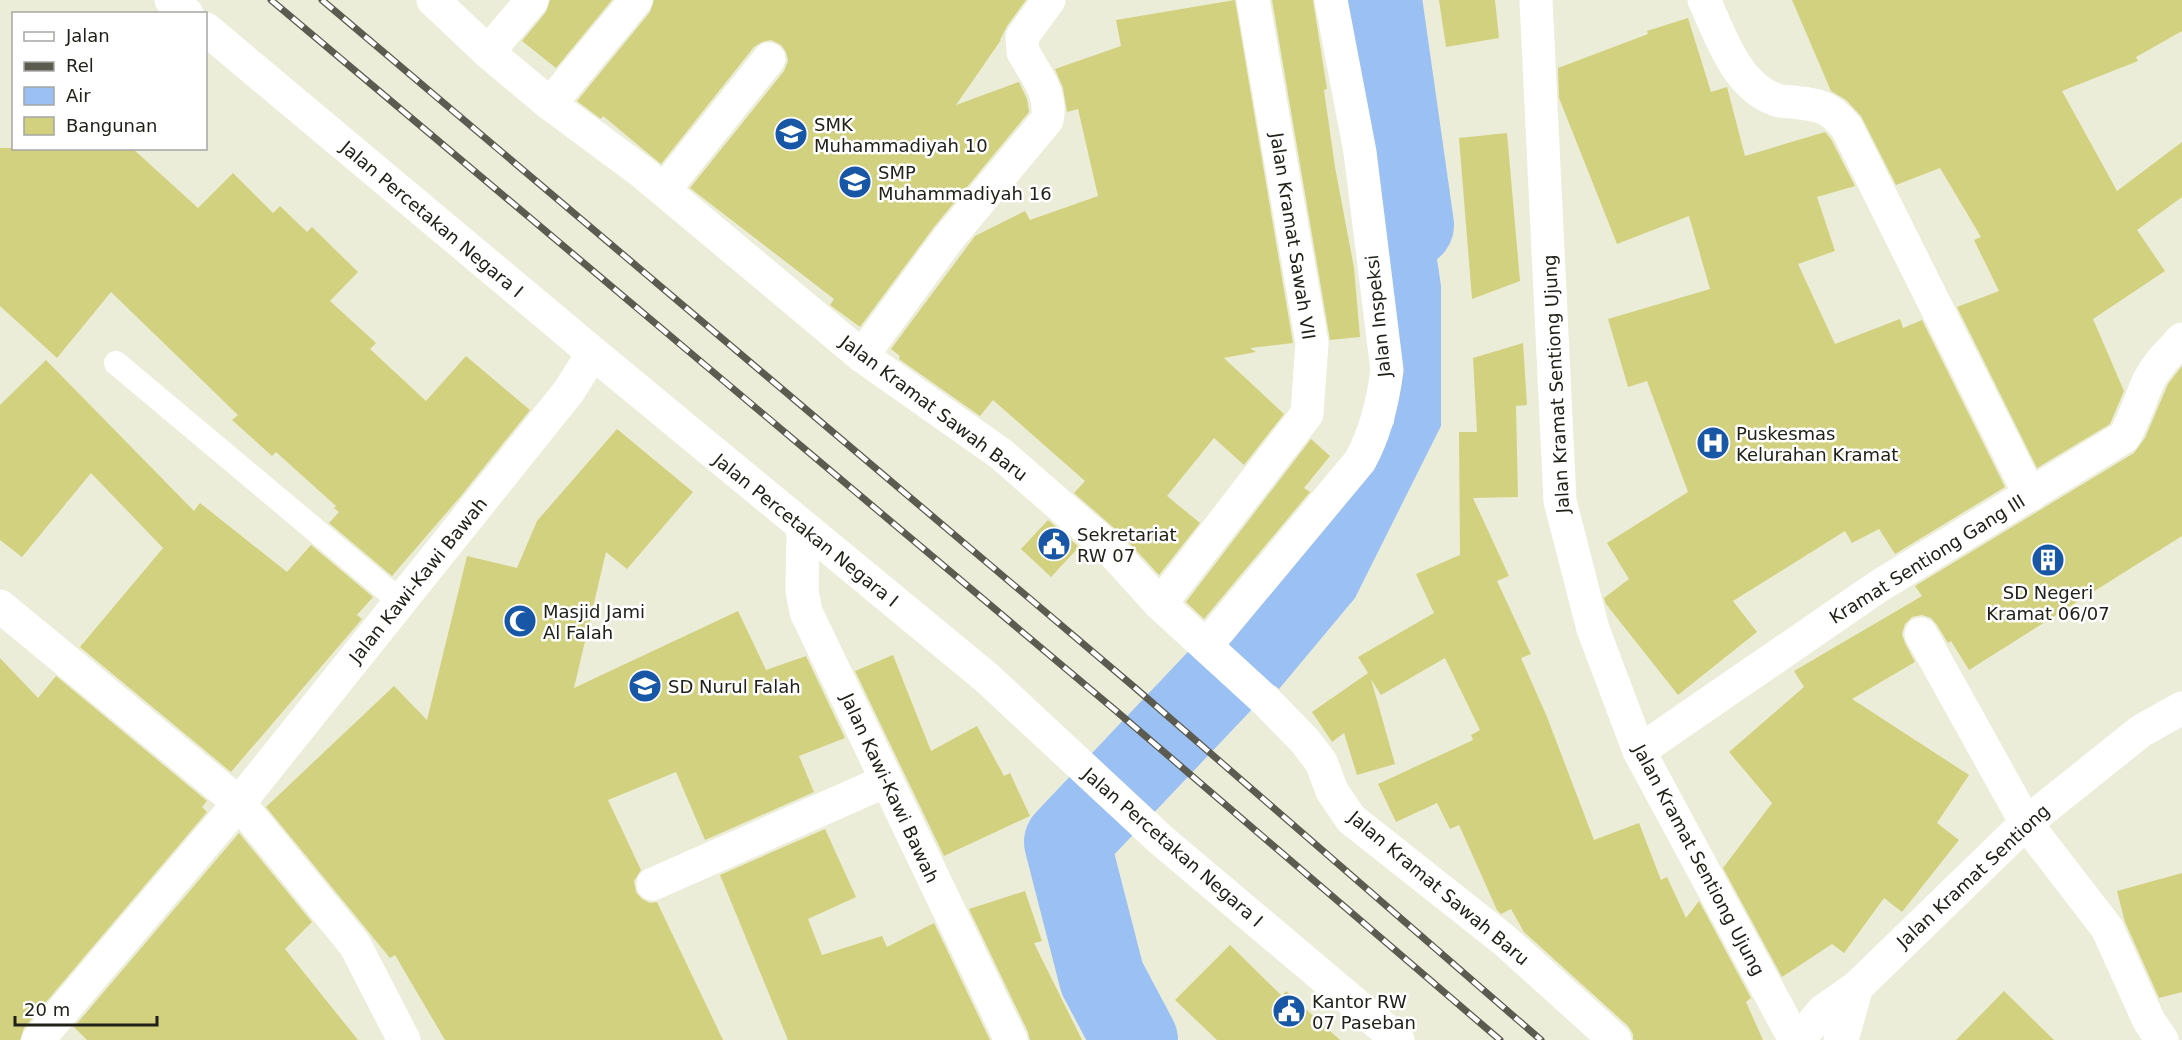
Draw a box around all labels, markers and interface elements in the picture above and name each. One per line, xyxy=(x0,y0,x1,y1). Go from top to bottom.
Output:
legend xyxy=(12,12,207,150)
text: Jalan xyxy=(65,25,110,46)
text: Rel xyxy=(66,55,94,76)
text: Air xyxy=(66,85,91,106)
place label: SMK Muhammadiyah 10 xyxy=(814,114,988,156)
text: Bangunan xyxy=(66,115,157,136)
school or university icon: SMK Muhammadiyah 10 xyxy=(773,116,809,152)
street label: Jalan Kramat Sawah VII xyxy=(1266,130,1320,341)
street label: Jalan Percetakan Negara I xyxy=(336,136,527,301)
place label: SMP Muhammadiyah 16 xyxy=(878,162,1052,204)
school or university icon: SMP Muhammadiyah 16 xyxy=(837,164,873,200)
street label: Jalan Inspeksi xyxy=(1361,254,1395,379)
street label: Jalan Kramat Sentiong Ujung xyxy=(1539,254,1573,515)
street label: Jalan Kramat Sawah Baru xyxy=(836,330,1032,485)
place label: Puskesmas Kelurahan Kramat xyxy=(1736,423,1898,465)
hospital icon: Puskesmas Kelurahan Kramat xyxy=(1695,425,1731,461)
street label: Jalan Percetakan Negara I xyxy=(709,448,903,611)
street label: Kramat Sentiong Gang III xyxy=(1825,490,2029,628)
street label: Jalan Kawi-Kawi Bawah xyxy=(344,493,491,668)
place label: Sekretariat RW 07 xyxy=(1077,524,1177,566)
public building icon: Sekretariat RW 07 xyxy=(1036,526,1072,562)
building icon: SD Negeri Kramat 06/07 xyxy=(2030,542,2066,578)
place label: SD Negeri Kramat 06/07 xyxy=(1986,582,2110,624)
place label: Masjid Jami Al Falah xyxy=(543,601,645,643)
mosque icon: Masjid Jami Al Falah xyxy=(502,603,538,639)
school or university icon: SD Nurul Falah xyxy=(627,668,663,704)
place label: SD Nurul Falah xyxy=(668,676,801,697)
street label: Jalan Kawi-Kawi Bawah xyxy=(836,689,943,886)
street label: Jalan Kramat Sentiong Ujung xyxy=(1628,740,1769,979)
street label: Jalan Percetakan Negara I xyxy=(1078,762,1267,931)
street label: Jalan Kramat Sentiong xyxy=(1892,800,2054,953)
street label: Jalan Kramat Sawah Baru xyxy=(1344,806,1533,970)
scale bar xyxy=(15,989,158,1027)
place label: Kantor RW 07 Paseban xyxy=(1312,991,1416,1033)
public building icon: Kantor RW 07 Paseban xyxy=(1271,993,1307,1029)
text: 20 m xyxy=(24,999,70,1020)

